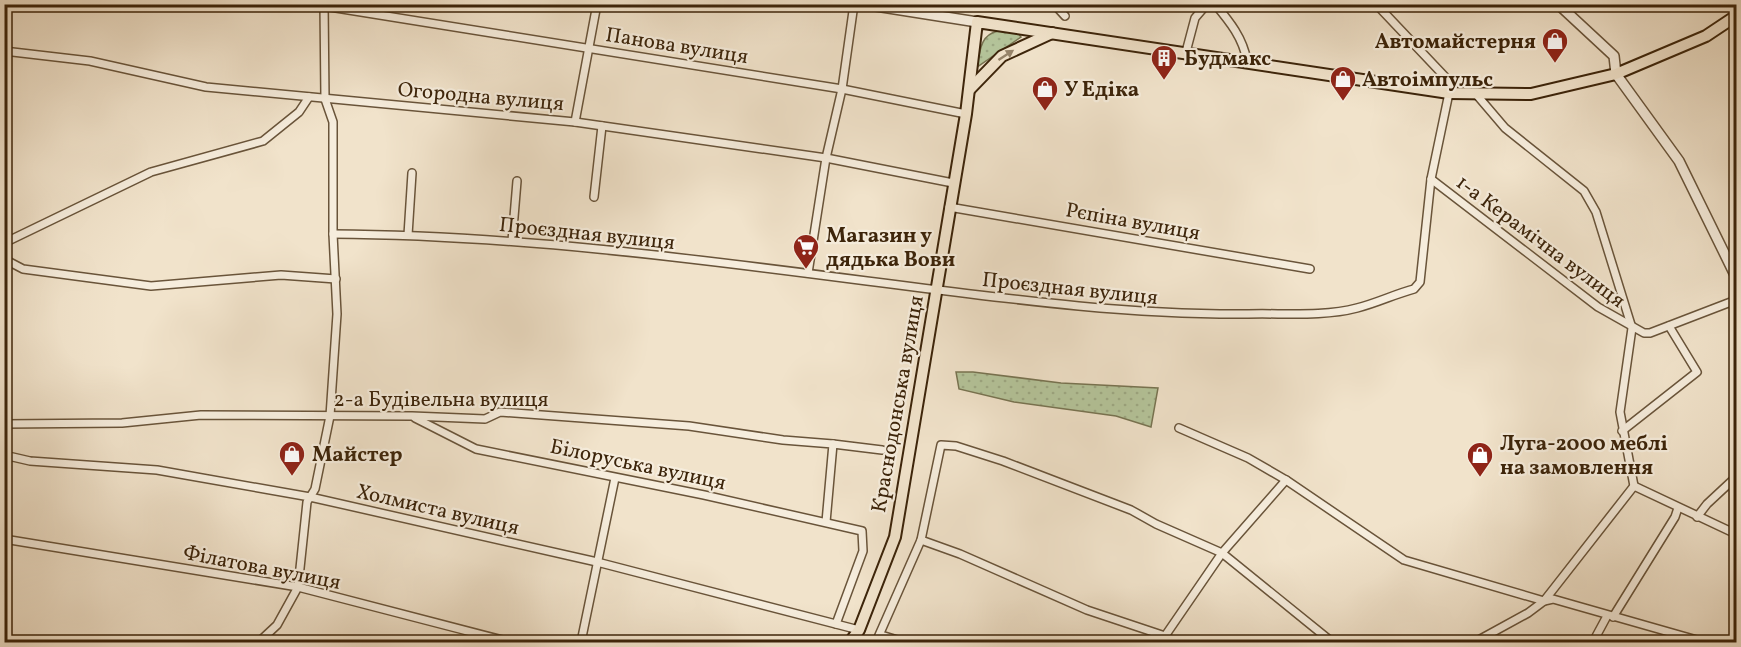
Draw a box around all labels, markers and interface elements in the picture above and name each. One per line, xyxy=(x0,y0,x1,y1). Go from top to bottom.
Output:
street label: Панова вулиця xyxy=(603,21,750,72)
shop icon: Автомайстерня xyxy=(1540,26,1570,64)
place label: Автомайстерня xyxy=(1375,28,1536,57)
building icon: Будмакс xyxy=(1149,43,1179,81)
place label: Будмакс xyxy=(1184,45,1271,74)
one-way arrow xyxy=(998,50,1014,61)
shop icon: Автоімпульс xyxy=(1328,64,1358,102)
place label: Автоімпульс xyxy=(1362,66,1493,95)
shop icon: У Едіка xyxy=(1030,74,1060,112)
street label: Огородна вулиця xyxy=(397,76,565,119)
place label: У Едіка xyxy=(1064,76,1139,105)
street label: 1-а Керамічна вулиця xyxy=(1449,169,1631,316)
street label: Рєпіна вулиця xyxy=(1063,196,1202,249)
street label: Проєздная вулиця xyxy=(498,211,676,258)
place label: Магазин у дядька Вови xyxy=(826,222,955,275)
supermarket icon: Магазин у дядька Вови xyxy=(791,232,821,270)
street label: Проєздная вулиця xyxy=(981,266,1159,313)
street label: Краснодонська вулиця xyxy=(865,293,932,515)
street label: 2-а Будівельна вулиця xyxy=(333,386,549,415)
place label: Луга-2000 меблі на замовлення xyxy=(1500,430,1668,483)
street label: Білоруська вулиця xyxy=(547,433,728,498)
shop icon: Майстер xyxy=(277,439,307,477)
shop icon: Луга-2000 меблі на замовлення xyxy=(1465,440,1495,478)
place label: Майстер xyxy=(312,441,403,470)
street label: Холмиста вулиця xyxy=(353,478,522,543)
street label: Філатова вулиця xyxy=(180,539,343,598)

